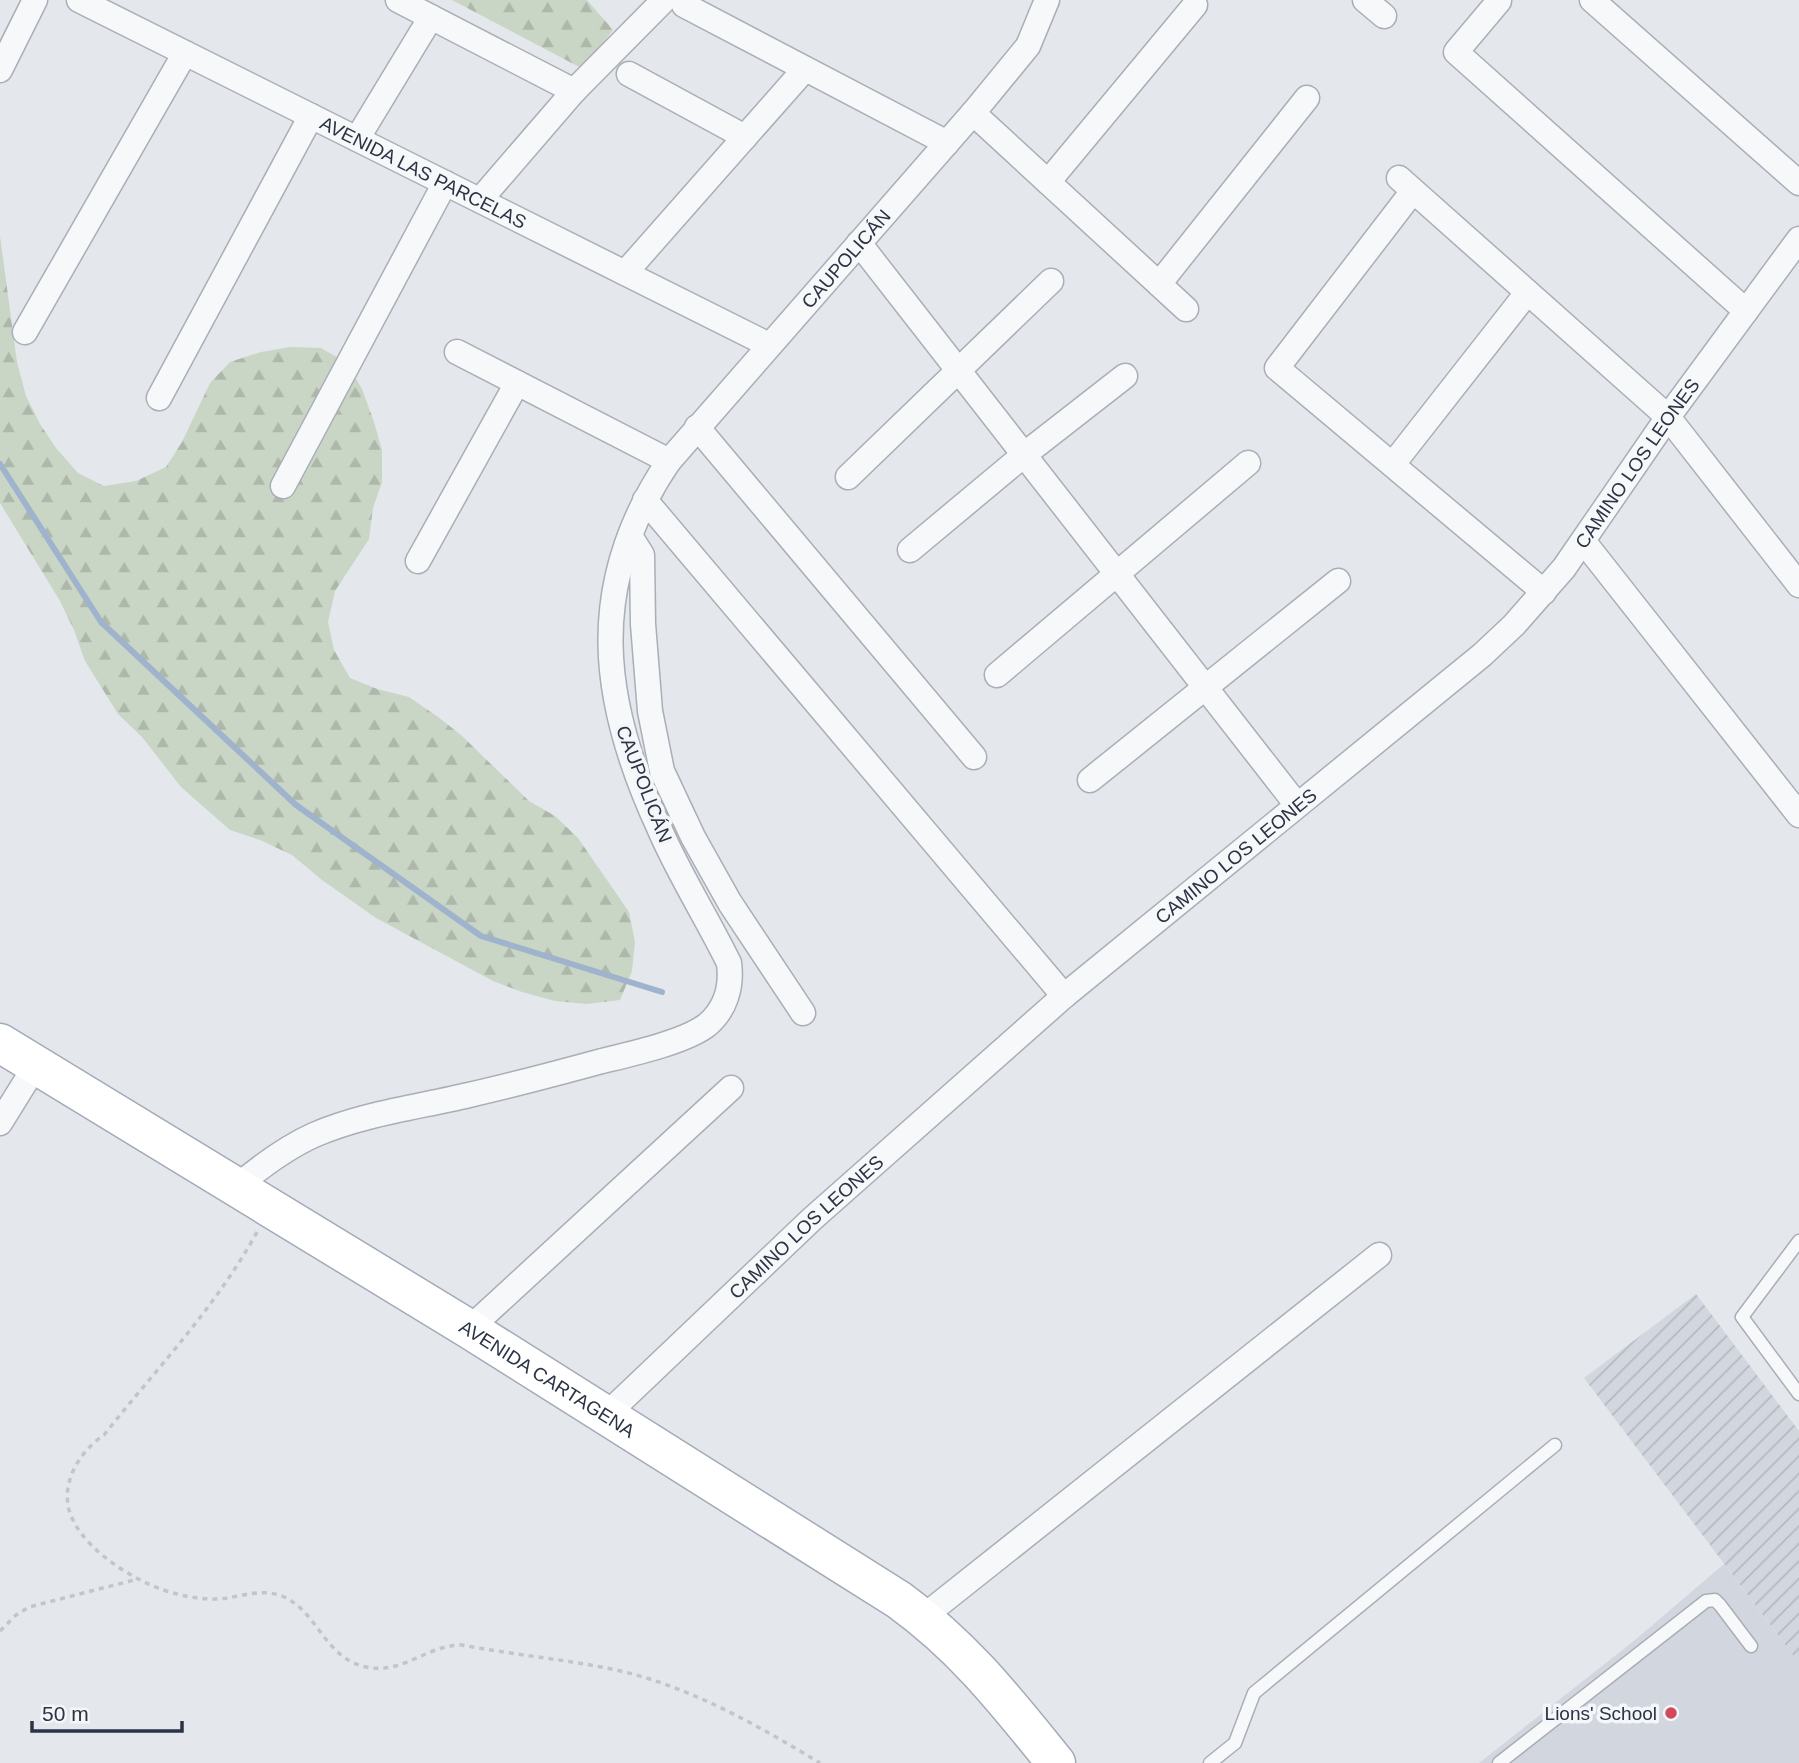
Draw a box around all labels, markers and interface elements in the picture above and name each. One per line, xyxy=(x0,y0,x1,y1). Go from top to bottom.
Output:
street label: AVENIDA LAS PARCELAS xyxy=(317,112,530,232)
street label: CAUPOLICÁN xyxy=(797,205,894,312)
street label: CAMINO LOS LEONES xyxy=(1570,374,1703,552)
street label: CAUPOLICÁN xyxy=(612,723,676,845)
street label: CAMINO LOS LEONES xyxy=(1151,784,1321,928)
street label: CAMINO LOS LEONES xyxy=(725,1151,887,1303)
street label: AVENIDA CARTAGENA xyxy=(456,1315,639,1442)
scale bar xyxy=(32,1690,182,1734)
text: 50 m xyxy=(42,1702,89,1725)
place label: Lions' School xyxy=(1545,1703,1657,1724)
marker: Lions' School xyxy=(1663,1705,1679,1721)

